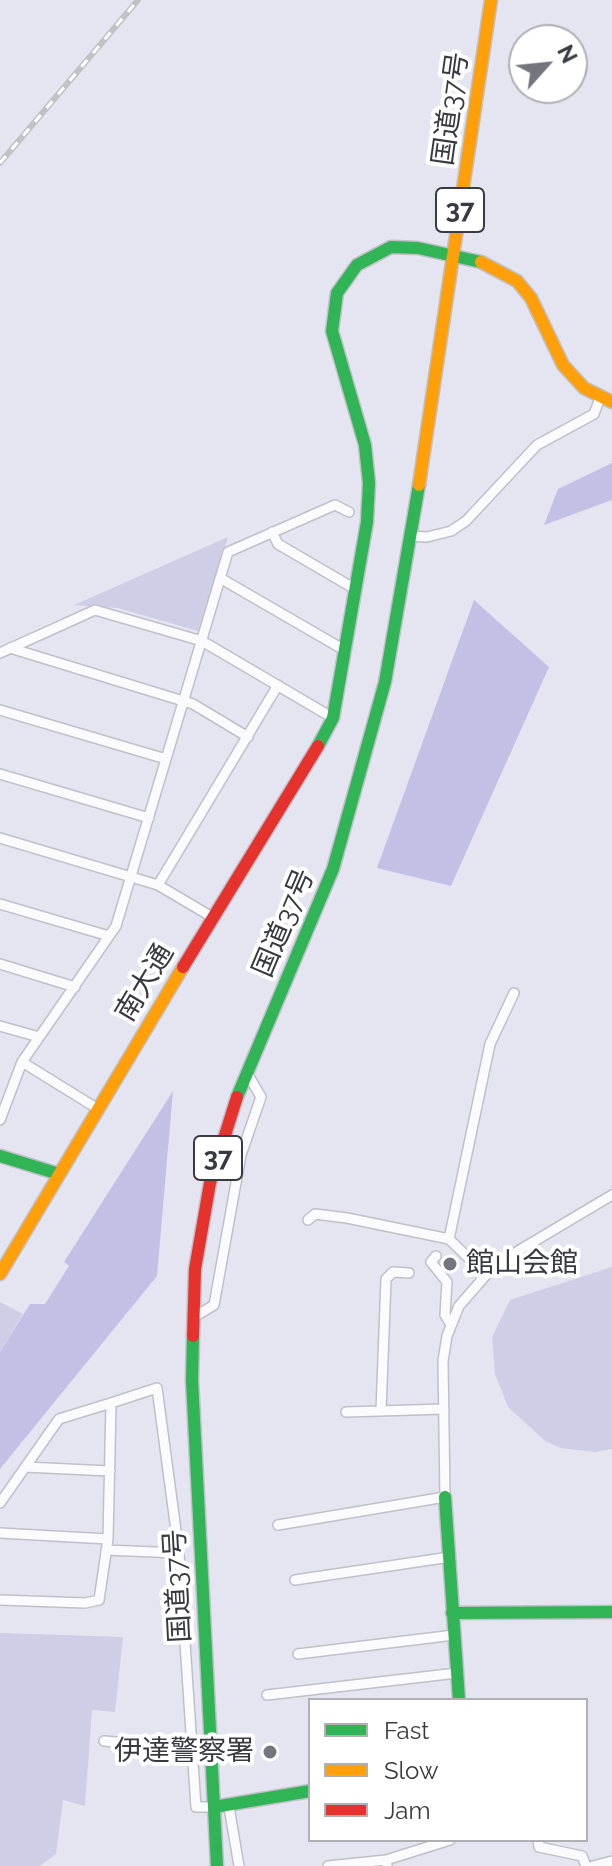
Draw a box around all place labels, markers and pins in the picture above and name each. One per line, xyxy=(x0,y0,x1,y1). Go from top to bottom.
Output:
place label: 館山会館 xyxy=(466,1247,578,1281)
marker: 館山会館 xyxy=(441,1255,459,1273)
place label: 伊達警察署 xyxy=(114,1735,254,1769)
marker: 伊達警察署 xyxy=(261,1743,279,1761)

